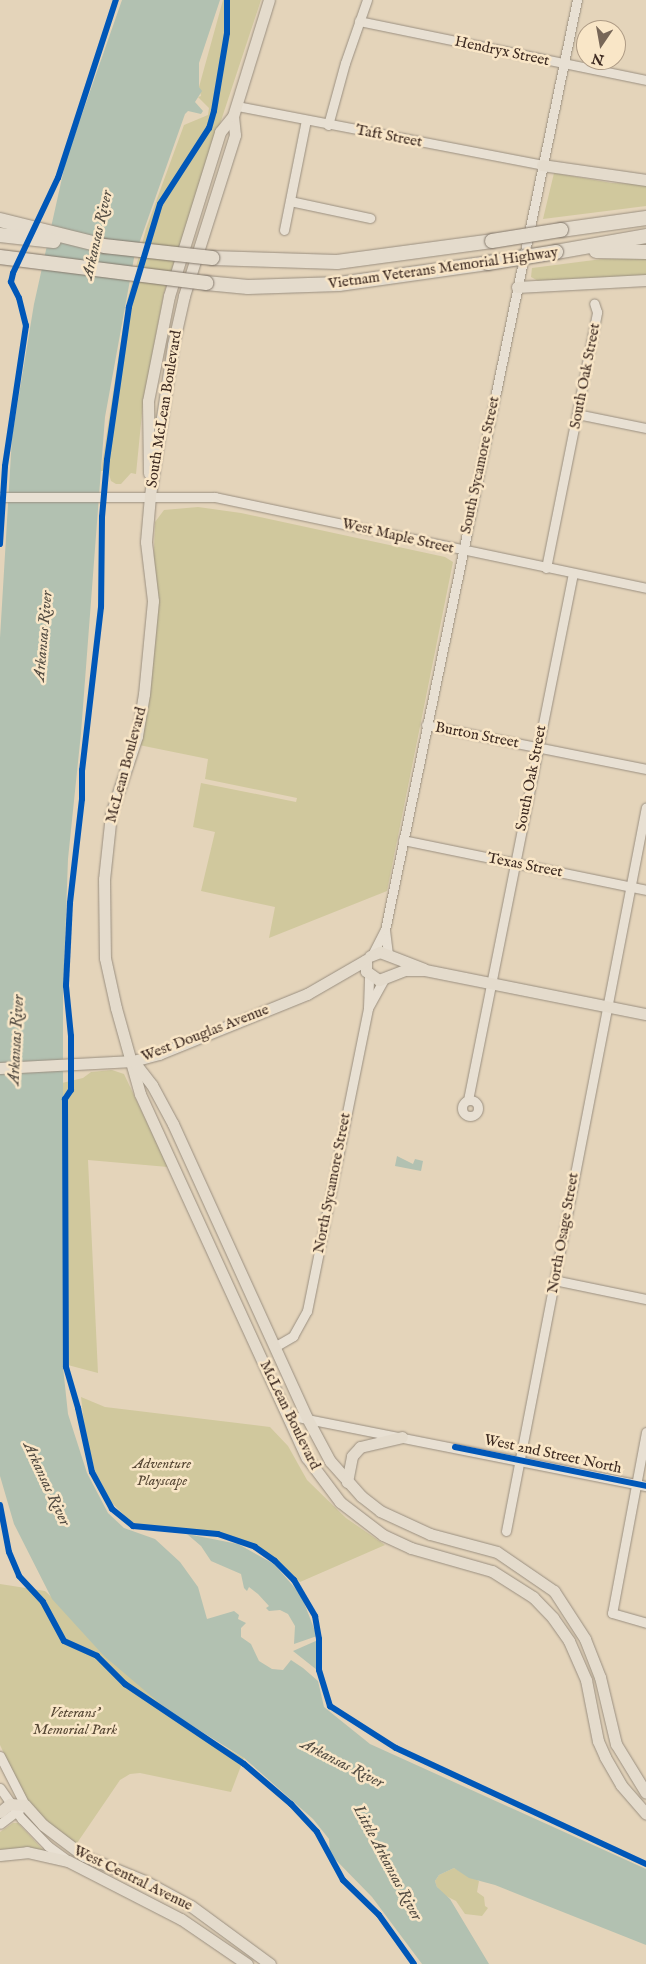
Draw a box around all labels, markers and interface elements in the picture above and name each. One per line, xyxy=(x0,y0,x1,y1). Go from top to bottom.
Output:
north arrow xyxy=(576,20,626,70)
street label: Hendryx Street xyxy=(453,32,551,70)
text: N xyxy=(590,49,606,69)
street label: Taft Street xyxy=(354,121,424,151)
water label: Arkansas River xyxy=(78,189,118,281)
street label: Vietnam Veterans Memorial Highway xyxy=(327,243,559,293)
street label: South Oak Street xyxy=(566,322,604,430)
street label: South McLean Boulevard xyxy=(143,329,185,489)
street label: South Sycamore Street xyxy=(457,395,503,535)
street label: West Maple Street xyxy=(340,514,456,558)
water label: Arkansas River xyxy=(30,590,58,682)
street label: McLean Boulevard xyxy=(102,705,150,825)
street label: Burton Street xyxy=(434,718,520,752)
street label: South Oak Street xyxy=(512,724,550,832)
street label: Texas Street xyxy=(486,849,564,881)
water label: Arkansas River xyxy=(5,994,29,1086)
street label: West Douglas Avenue xyxy=(139,1000,271,1066)
street label: North Sycamore Street xyxy=(310,1111,354,1255)
street label: North Osage Street xyxy=(544,1171,582,1295)
street label: McLean Boulevard xyxy=(256,1358,324,1472)
street label: West 2nd Street North xyxy=(483,1431,623,1477)
water label: Arkansas River xyxy=(18,1439,74,1529)
park label: Adventure Playscape xyxy=(133,1454,191,1489)
park label: Veterans’ Memorial Park xyxy=(33,1703,117,1738)
water label: Arkansas River xyxy=(297,1735,387,1793)
water label: Little Arkansas River xyxy=(348,1802,426,1924)
street label: West Central Avenue xyxy=(71,1841,195,1915)

